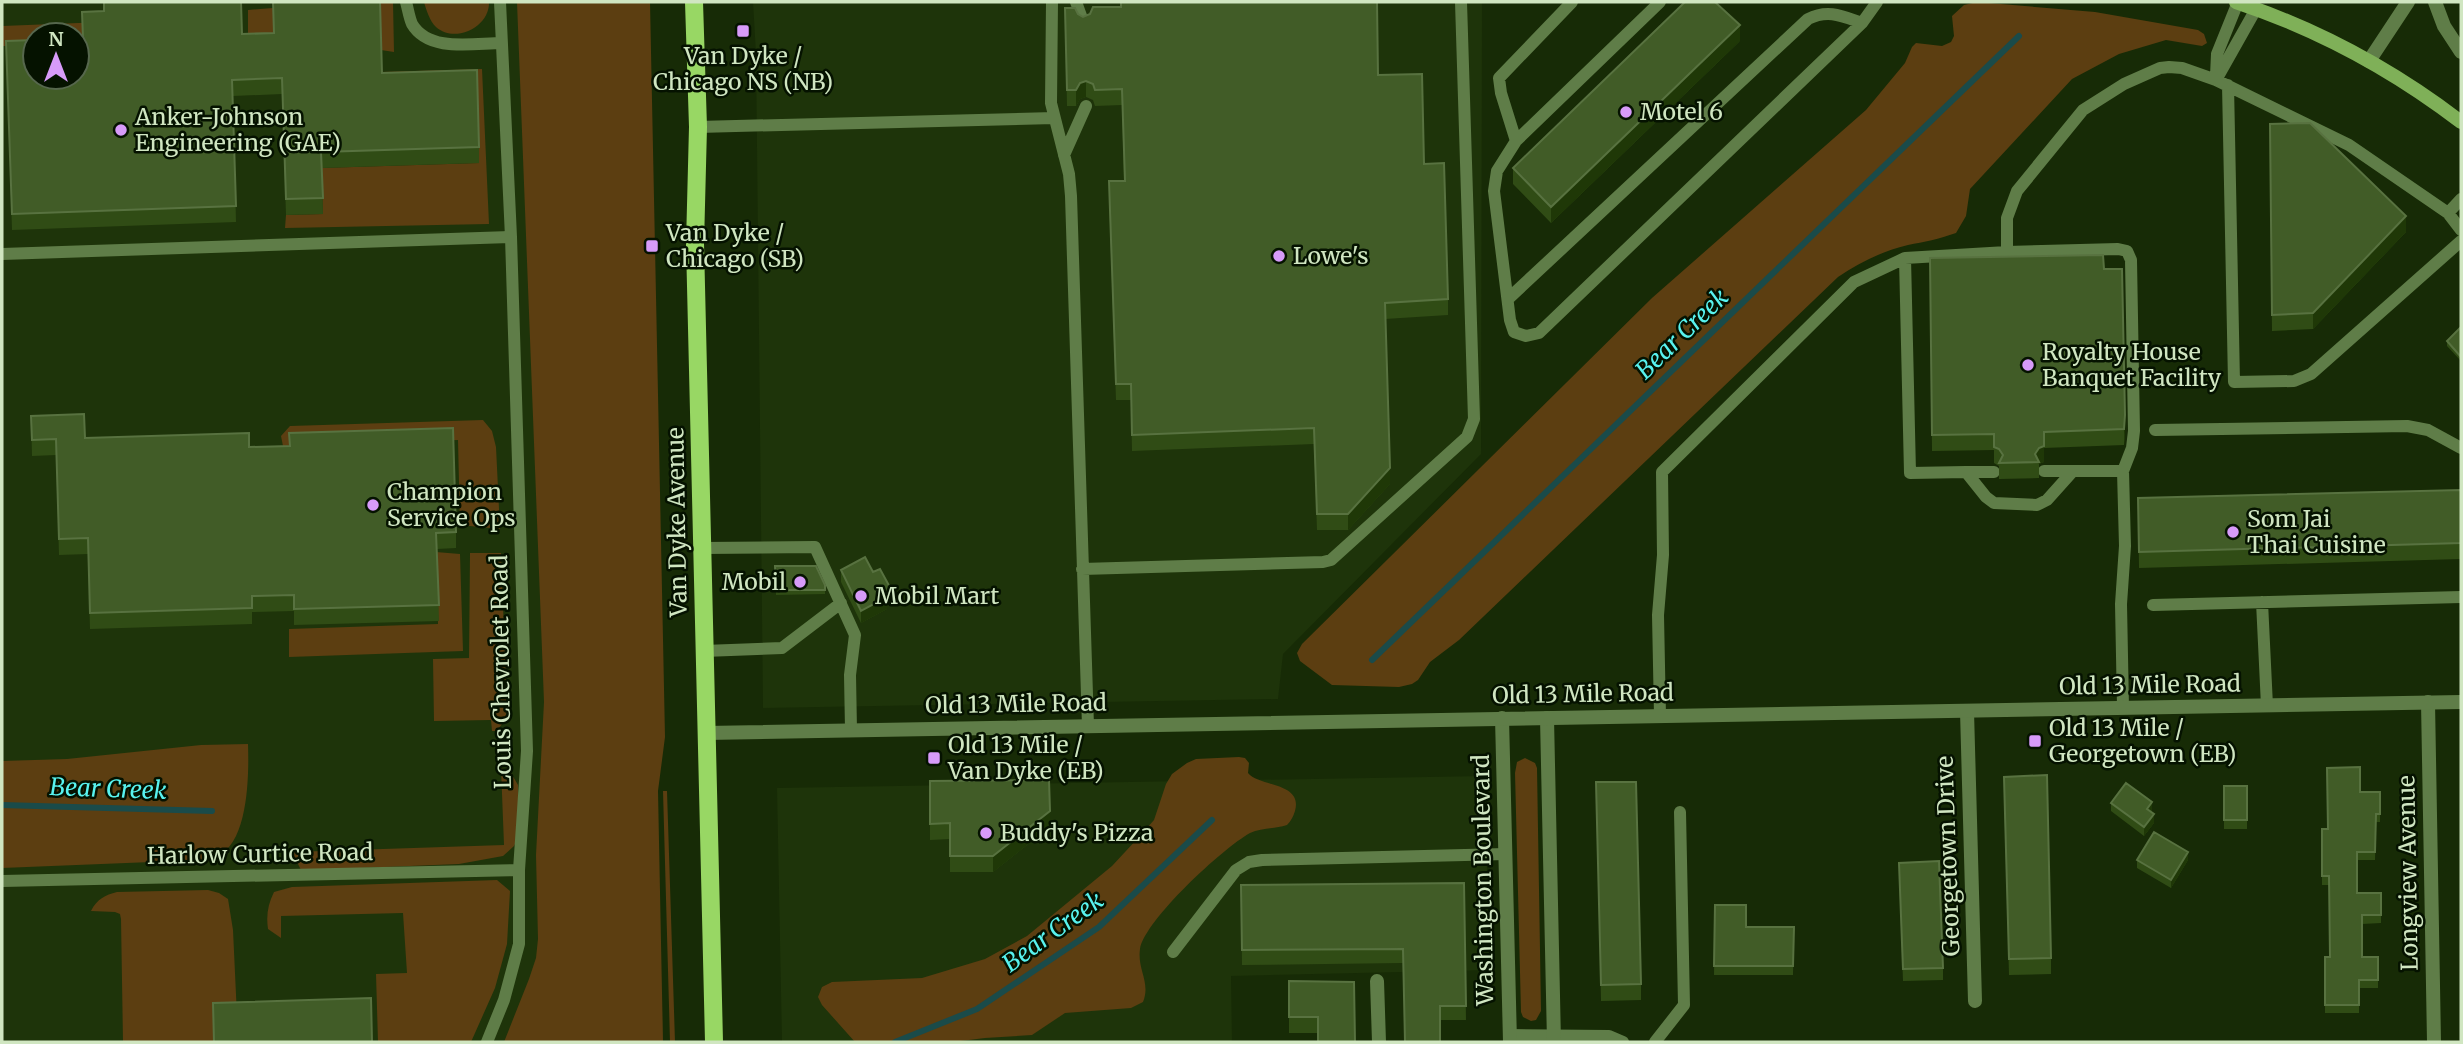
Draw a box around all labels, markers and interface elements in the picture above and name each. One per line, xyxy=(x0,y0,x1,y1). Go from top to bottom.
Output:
north arrow xyxy=(21,21,91,91)
marker: Van Dyke / Chicago NS (NB) xyxy=(735,23,751,39)
text: N xyxy=(48,27,64,51)
place label: Van Dyke / Chicago NS (NB) xyxy=(653,41,833,96)
place label: Motel 6 xyxy=(1640,97,1723,126)
place label: Anker-Johnson Engineering (GAE) xyxy=(134,102,341,157)
marker: Motel 6 xyxy=(1618,104,1634,120)
marker: Anker-Johnson Engineering (GAE) xyxy=(113,122,129,138)
place label: Van Dyke / Chicago (SB) xyxy=(665,218,804,273)
marker: Van Dyke / Chicago (SB) xyxy=(644,238,660,254)
place label: Lowe's xyxy=(1293,241,1369,270)
marker: Lowe's xyxy=(1271,248,1287,264)
water label: Bear Creek xyxy=(1629,282,1735,385)
place label: Royalty House Banquet Facility xyxy=(2042,337,2222,392)
marker: Royalty House Banquet Facility xyxy=(2020,357,2036,373)
street label: Van Dyke Avenue xyxy=(660,427,693,618)
place label: Champion Service Ops xyxy=(387,477,516,532)
marker: Champion Service Ops xyxy=(365,497,381,513)
place label: Som Jai Thai Cuisine xyxy=(2247,504,2386,559)
marker: Som Jai Thai Cuisine xyxy=(2225,524,2241,540)
street label: Louis Chevrolet Road xyxy=(484,555,517,789)
place label: Mobil xyxy=(722,567,786,596)
marker: Mobil xyxy=(792,574,808,590)
place label: Mobil Mart xyxy=(875,581,999,610)
marker: Mobil Mart xyxy=(853,588,869,604)
street label: Old 13 Mile Road xyxy=(2059,668,2241,701)
street label: Old 13 Mile Road xyxy=(1492,677,1674,710)
street label: Old 13 Mile Road xyxy=(925,687,1107,720)
place label: Old 13 Mile / Georgetown (EB) xyxy=(2049,713,2236,768)
place label: Old 13 Mile / Van Dyke (EB) xyxy=(947,730,1104,785)
marker: Old 13 Mile / Georgetown (EB) xyxy=(2027,733,2043,749)
marker: Old 13 Mile / Van Dyke (EB) xyxy=(926,750,942,766)
street label: Washington Boulevard xyxy=(1466,754,1499,1007)
street label: Georgetown Drive xyxy=(1930,755,1965,957)
water label: Bear Creek xyxy=(49,771,167,806)
street label: Longview Avenue xyxy=(2391,775,2424,971)
place label: Buddy's Pizza xyxy=(1000,818,1153,847)
marker: Buddy's Pizza xyxy=(978,825,994,841)
street label: Harlow Curtice Road xyxy=(147,837,374,870)
water label: Bear Creek xyxy=(996,885,1109,979)

